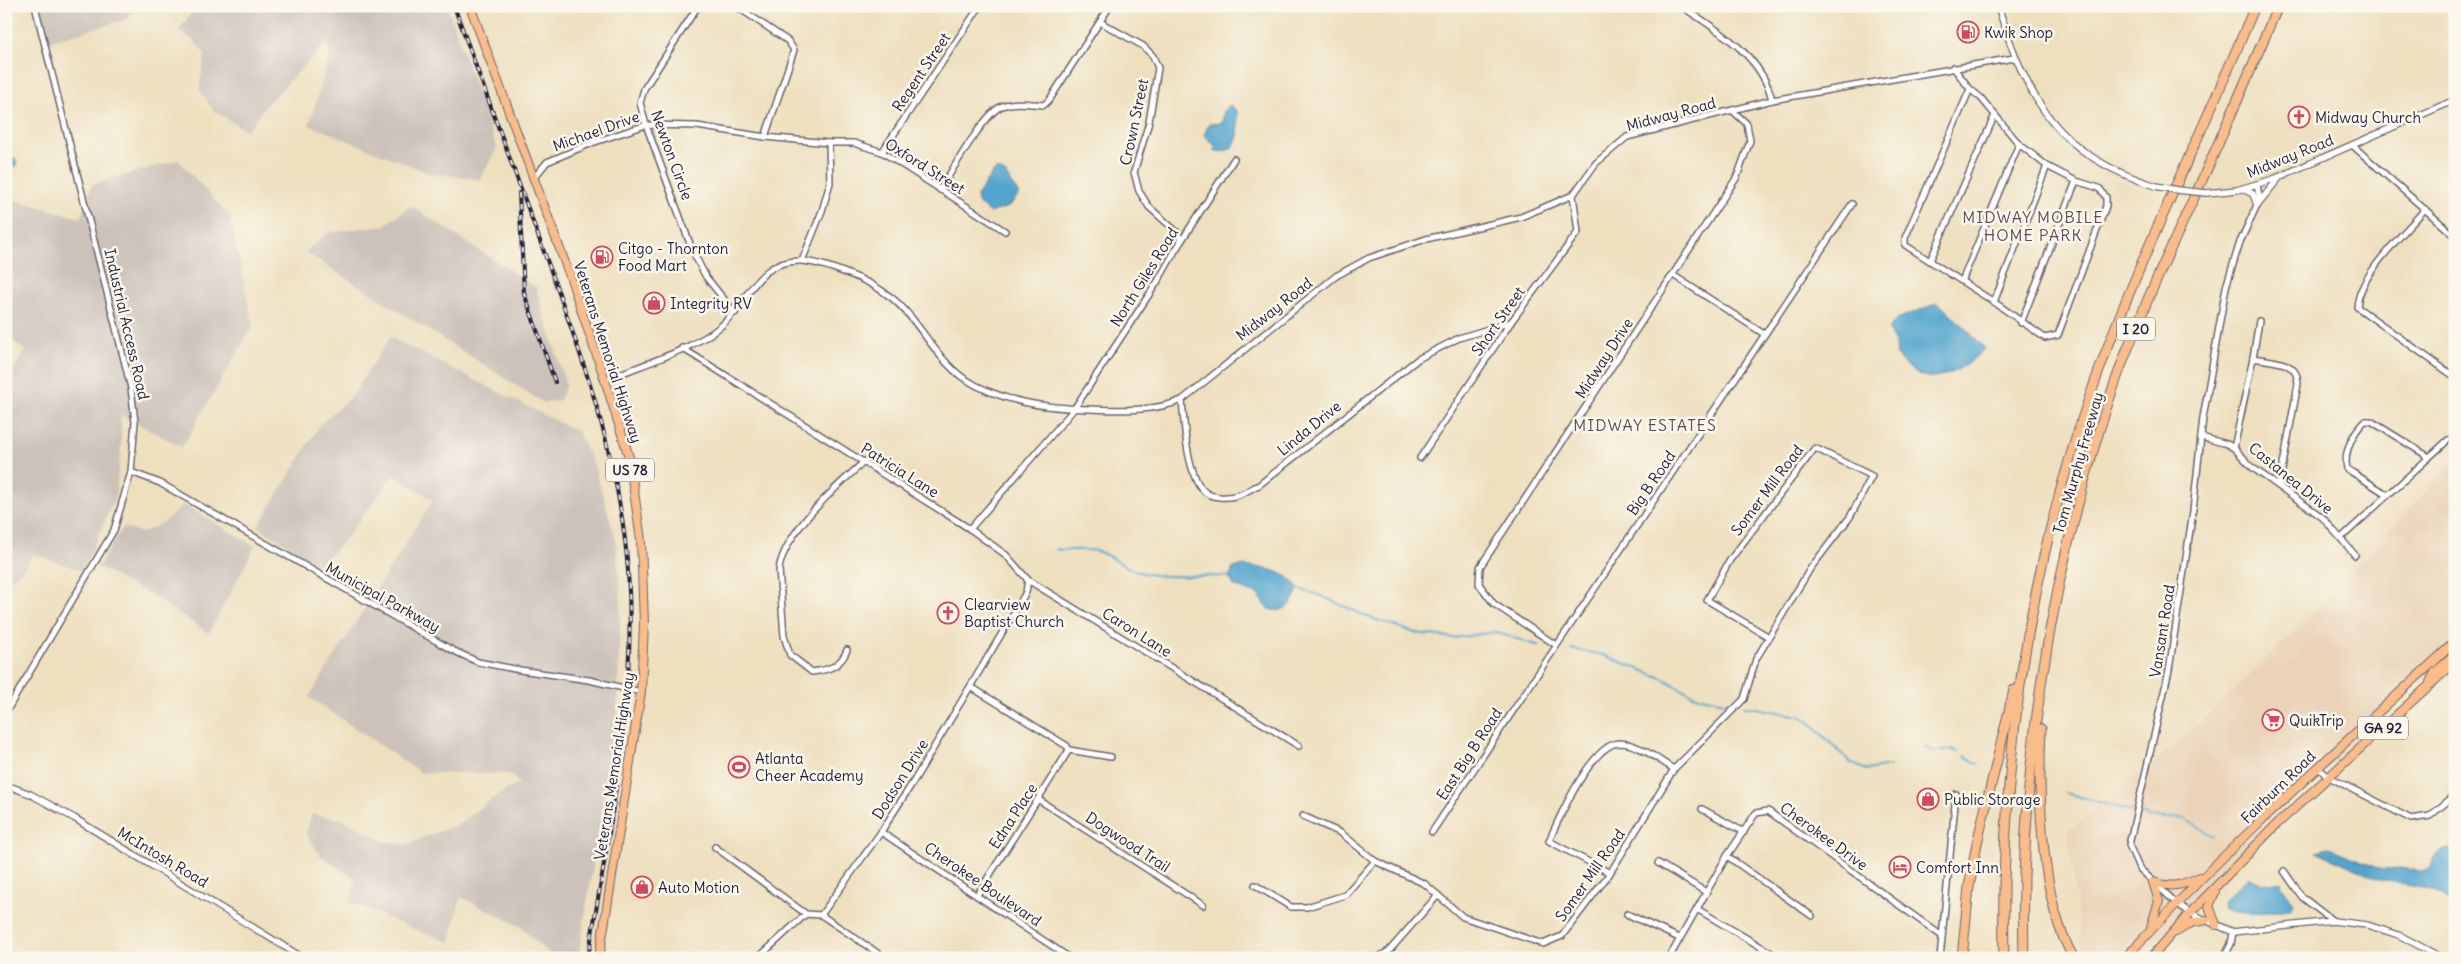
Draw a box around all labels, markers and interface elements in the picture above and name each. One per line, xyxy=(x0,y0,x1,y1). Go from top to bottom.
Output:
fuel station icon: Kwik Shop xyxy=(1956,20,1980,44)
place label: Kwik Shop xyxy=(1984,23,2053,42)
street label: Regent Street xyxy=(888,29,954,115)
street label: Crown Street xyxy=(1116,77,1152,167)
street label: Midway Road xyxy=(1624,93,1718,135)
church icon: Midway Church xyxy=(2287,105,2311,129)
street label: Michael Drive xyxy=(550,107,642,155)
street label: Newton Circle xyxy=(647,108,697,202)
place label: Midway Church xyxy=(2315,108,2421,127)
street label: Midway Road xyxy=(2244,130,2336,182)
street label: Oxford Street xyxy=(882,134,968,198)
district label: MIDWAY MOBILE HOME PARK xyxy=(1962,207,2104,245)
street label: North Giles Road xyxy=(1106,224,1182,330)
place label: Citgo - Thornton Food Mart xyxy=(618,239,729,275)
fuel station icon: Citgo - Thornton Food Mart xyxy=(590,245,614,269)
street label: Industrial Access Road xyxy=(100,247,154,402)
street label: Veterans Memorial Highway xyxy=(570,259,646,445)
street label: Midway Road xyxy=(1232,273,1316,345)
street label: Short Street xyxy=(1467,283,1529,359)
shop icon: Integrity RV xyxy=(642,291,666,315)
place label: Integrity RV xyxy=(670,294,752,313)
street label: Midway Drive xyxy=(1571,314,1637,402)
road number: I 20 xyxy=(2117,318,2155,340)
street label: Tom Murphy Freeway xyxy=(2049,390,2107,536)
street label: Linda Drive xyxy=(1273,397,1345,459)
district label: MIDWAY ESTATES xyxy=(1573,415,1717,435)
street label: Castanea Drive xyxy=(2245,438,2337,518)
street label: Patricia Lane xyxy=(858,439,942,501)
street label: Somer Mill Road xyxy=(1727,441,1807,539)
street label: Big B Road xyxy=(1623,447,1680,519)
road number: US 78 xyxy=(606,458,654,482)
street label: Municipal Parkway xyxy=(323,558,443,636)
street label: Vansant Road xyxy=(2145,583,2179,679)
place label: Clearview Baptist Church xyxy=(964,595,1065,631)
church icon: Clearview Baptist Church xyxy=(936,601,960,625)
street label: Caron Lane xyxy=(1099,603,1175,661)
street label: Veterans Memorial Highway xyxy=(590,671,638,861)
street label: East Big B Road xyxy=(1432,704,1506,804)
supermarket icon: QuikTrip xyxy=(2261,708,2285,732)
place label: QuikTrip xyxy=(2289,711,2344,730)
road number: GA 92 xyxy=(2358,716,2408,740)
street label: Dodson Drive xyxy=(868,735,932,823)
street label: Fairburn Road xyxy=(2237,747,2319,827)
place label: Atlanta Cheer Academy xyxy=(755,749,863,785)
sports icon: Atlanta Cheer Academy xyxy=(727,755,751,779)
street label: Edna Place xyxy=(985,780,1041,852)
shop icon: Public Storage xyxy=(1916,787,1940,811)
place label: Public Storage xyxy=(1944,790,2040,809)
street label: Cherokee Drive xyxy=(1776,798,1872,874)
street label: Dogwood Trail xyxy=(1082,808,1174,876)
street label: McIntosh Road xyxy=(114,823,212,892)
street label: Somer Mill Road xyxy=(1551,825,1629,925)
street label: Cherokee Boulevard xyxy=(921,838,1045,930)
hotel icon: Comfort Inn xyxy=(1888,855,1912,879)
place label: Comfort Inn xyxy=(1916,858,1999,877)
shop icon: Auto Motion xyxy=(630,875,654,899)
place label: Auto Motion xyxy=(658,878,740,897)

